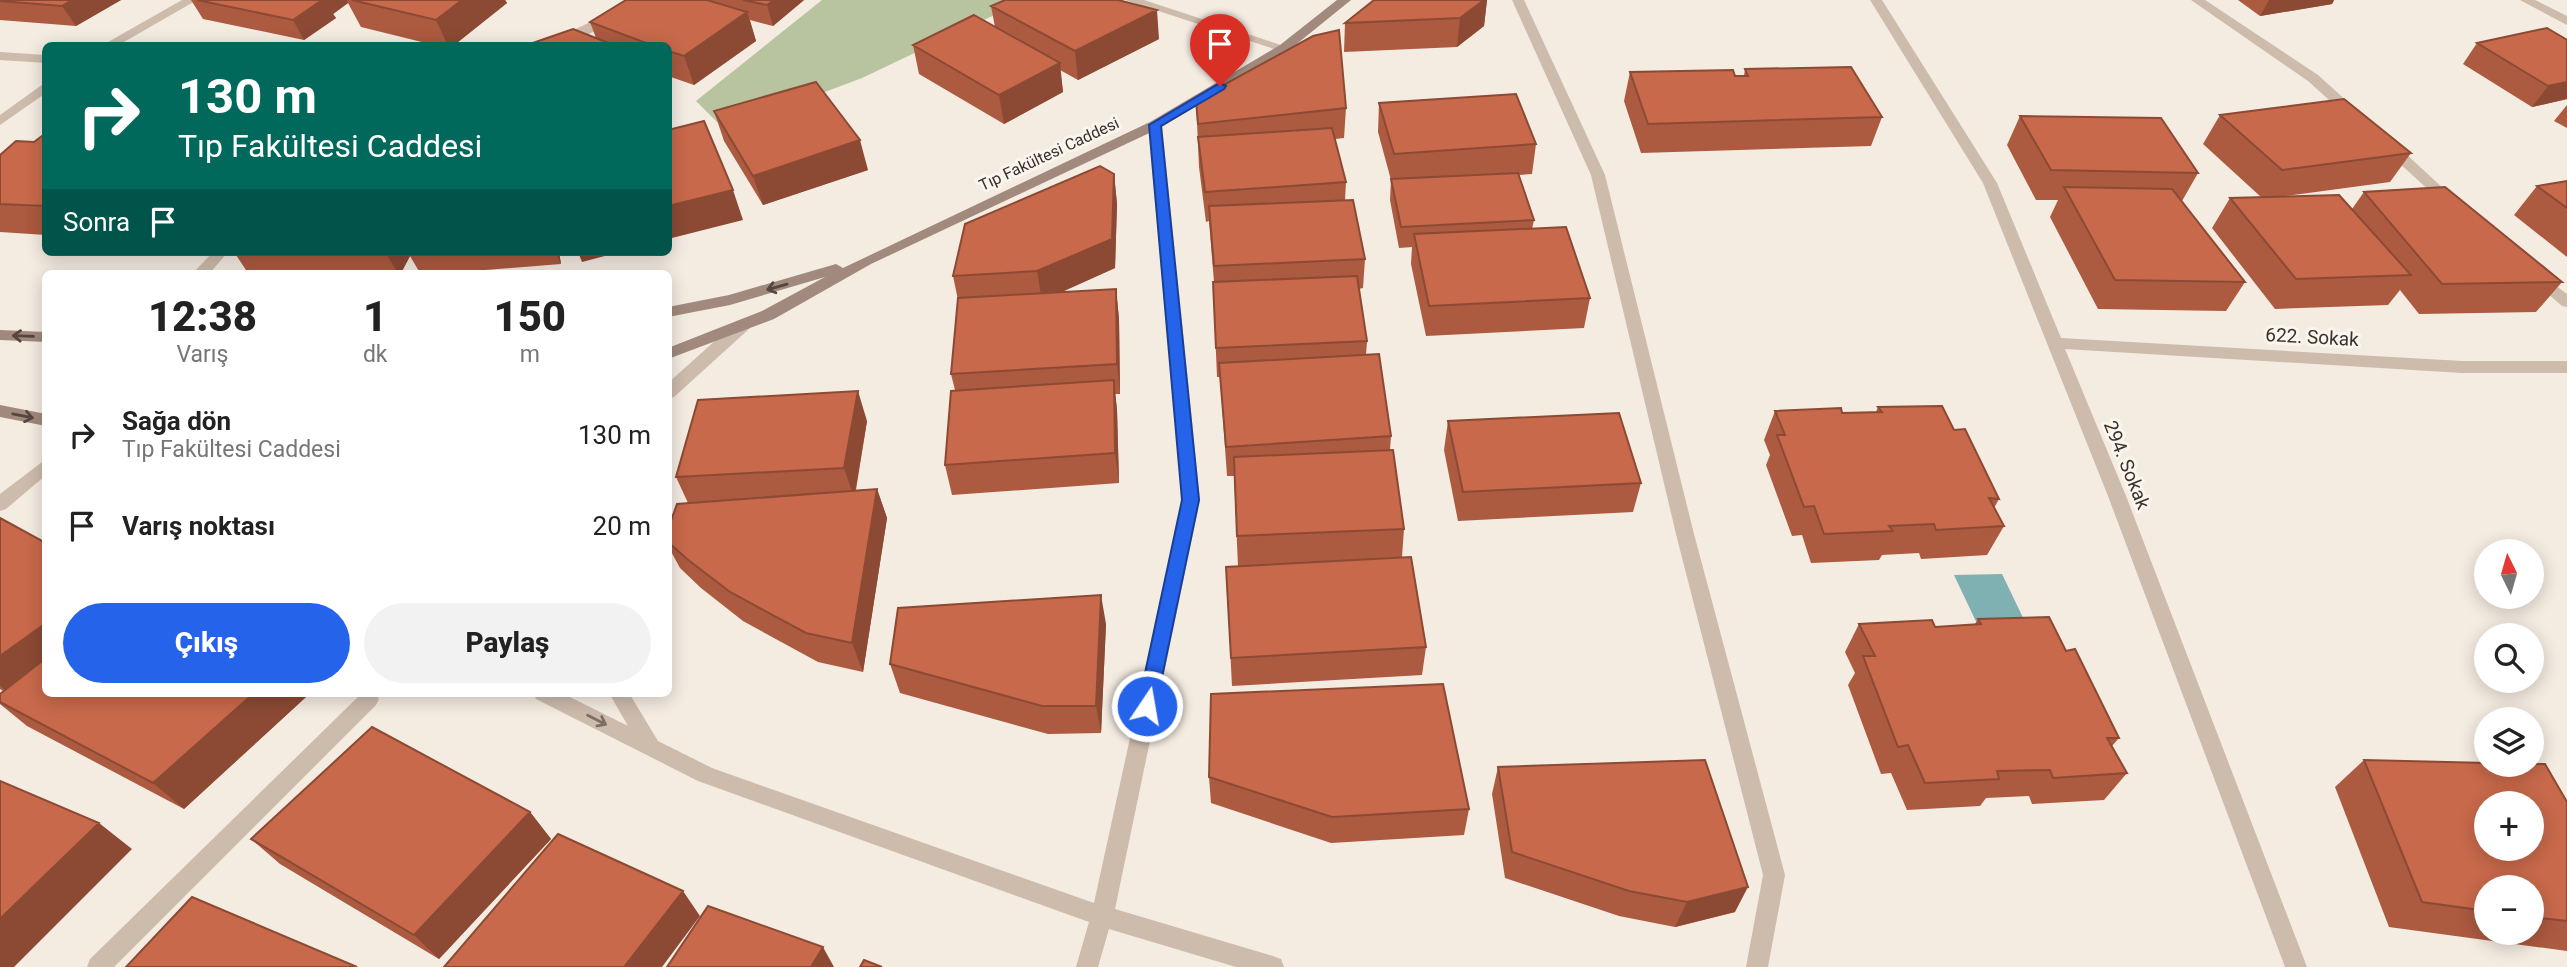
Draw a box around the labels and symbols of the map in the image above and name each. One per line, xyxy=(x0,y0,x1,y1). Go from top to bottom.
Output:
pin xyxy=(1190,14,1250,86)
street label: Tıp Fakültesi Caddesi xyxy=(976,113,1122,195)
one-way arrow xyxy=(766,281,788,294)
street label: 622. Sokak xyxy=(2265,323,2360,351)
one-way arrow xyxy=(12,329,35,342)
one-way arrow xyxy=(11,410,34,424)
street label: 294. Sokak xyxy=(2099,417,2155,513)
north arrow xyxy=(2474,539,2544,609)
position arrow xyxy=(1110,669,1184,743)
one-way arrow xyxy=(586,714,607,728)

